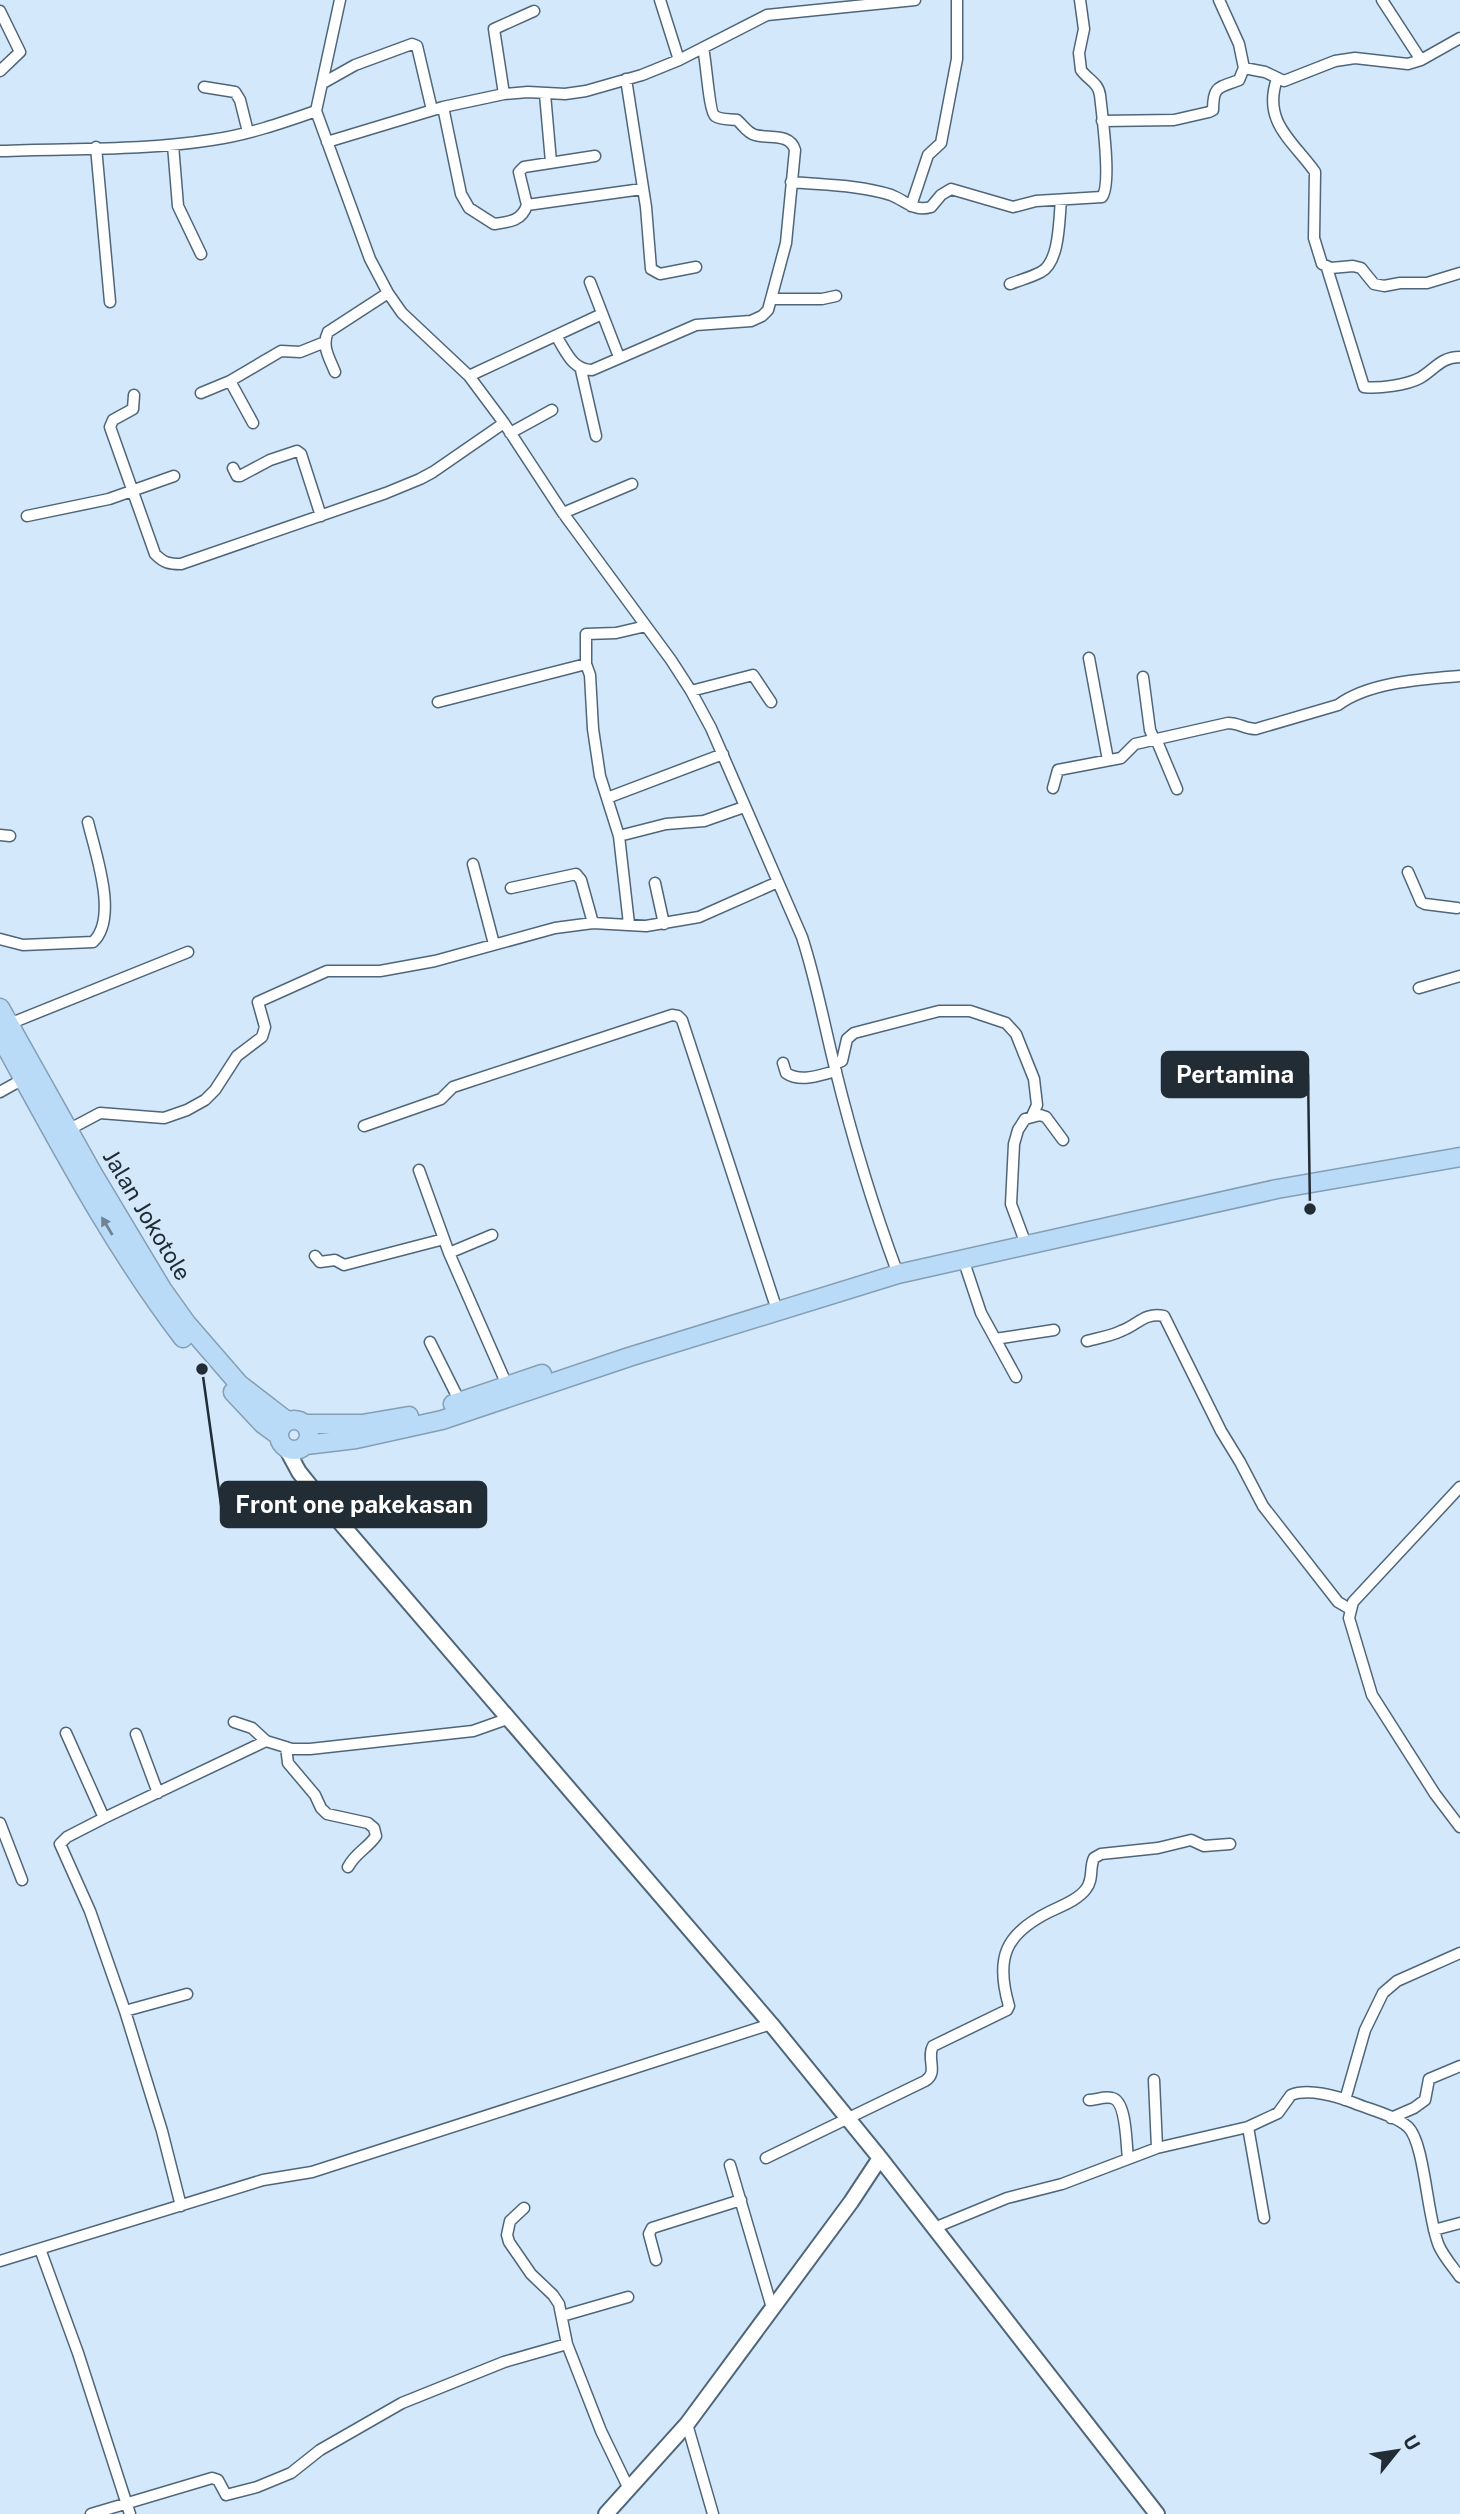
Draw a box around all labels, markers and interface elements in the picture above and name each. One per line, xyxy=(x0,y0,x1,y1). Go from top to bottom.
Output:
callout: Pertamina xyxy=(1162,1052,1308,1097)
text: Pertamina xyxy=(1176,1060,1294,1088)
street label: Jalan Jokotole xyxy=(98,1144,197,1285)
one-way arrow xyxy=(100,1217,113,1236)
callout: Front one pakekasan xyxy=(221,1482,486,1527)
text: Front one pakekasan xyxy=(235,1490,473,1518)
north arrow xyxy=(1362,2416,1432,2486)
text: U xyxy=(1399,2431,1425,2454)

